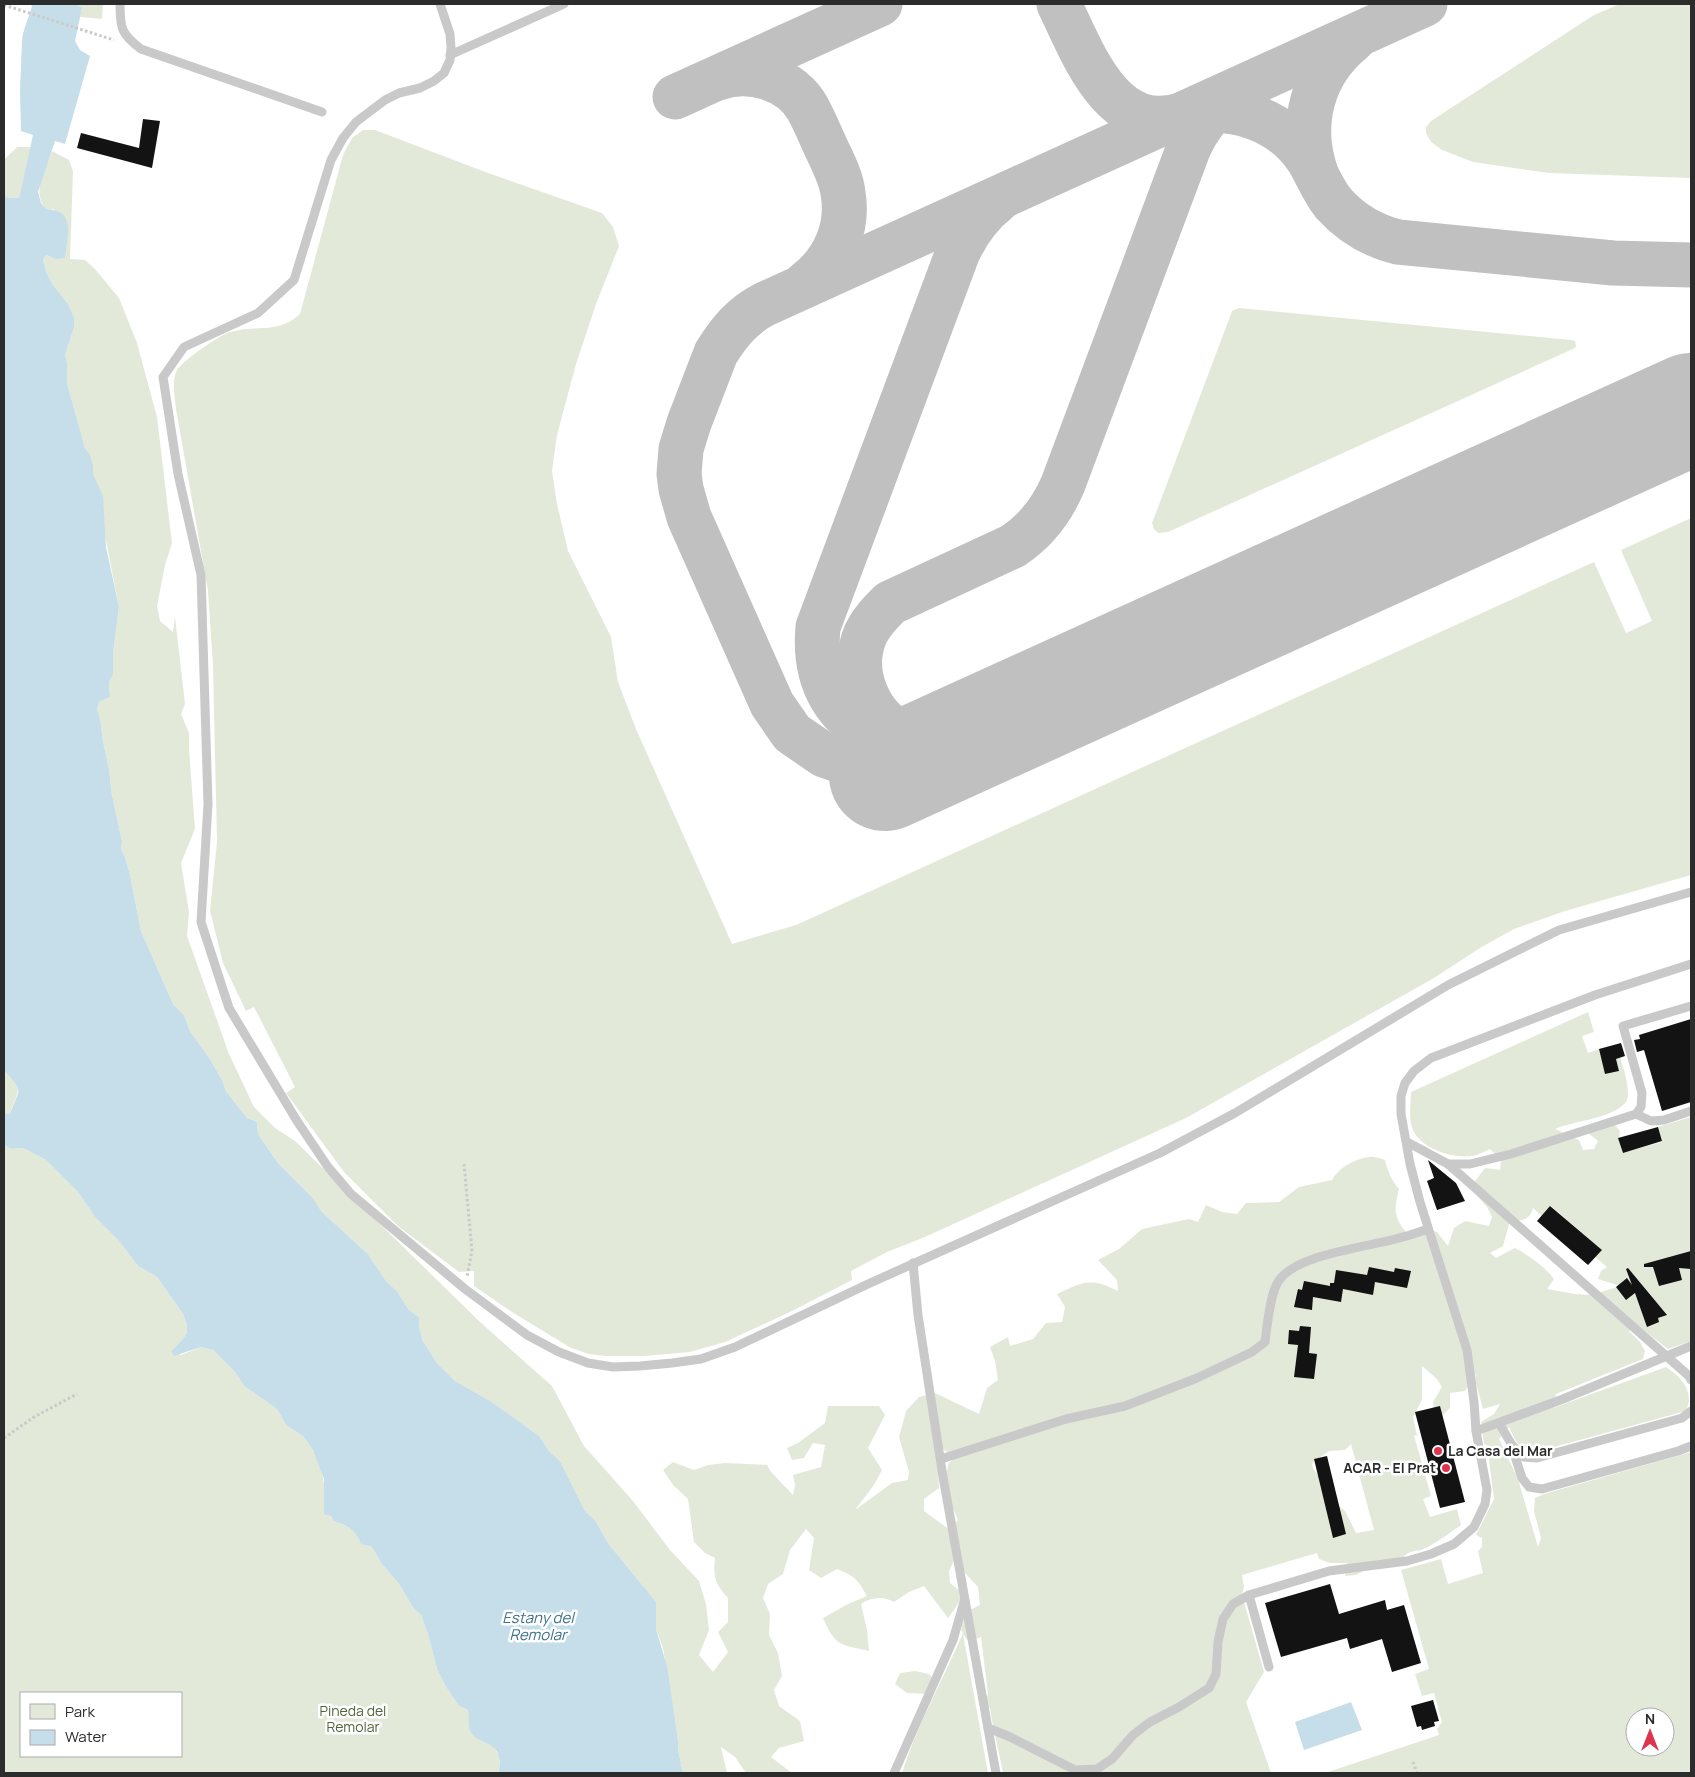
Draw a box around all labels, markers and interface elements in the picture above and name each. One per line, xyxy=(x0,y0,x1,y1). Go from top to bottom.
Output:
place label: La Casa del Mar xyxy=(1448,1441,1553,1460)
marker: La Casa del Mar xyxy=(1432,1445,1444,1457)
place label: ACAR - El Prat xyxy=(1343,1458,1436,1477)
marker: ACAR - El Prat xyxy=(1440,1462,1452,1474)
water label: Estany del Remolar xyxy=(502,1607,576,1645)
legend xyxy=(20,1692,182,1757)
text: Park xyxy=(65,1701,95,1722)
park label: Pineda del Remolar xyxy=(320,1701,386,1736)
north arrow xyxy=(1625,1707,1675,1757)
text: N xyxy=(1645,1709,1655,1728)
text: Water xyxy=(65,1726,107,1747)

